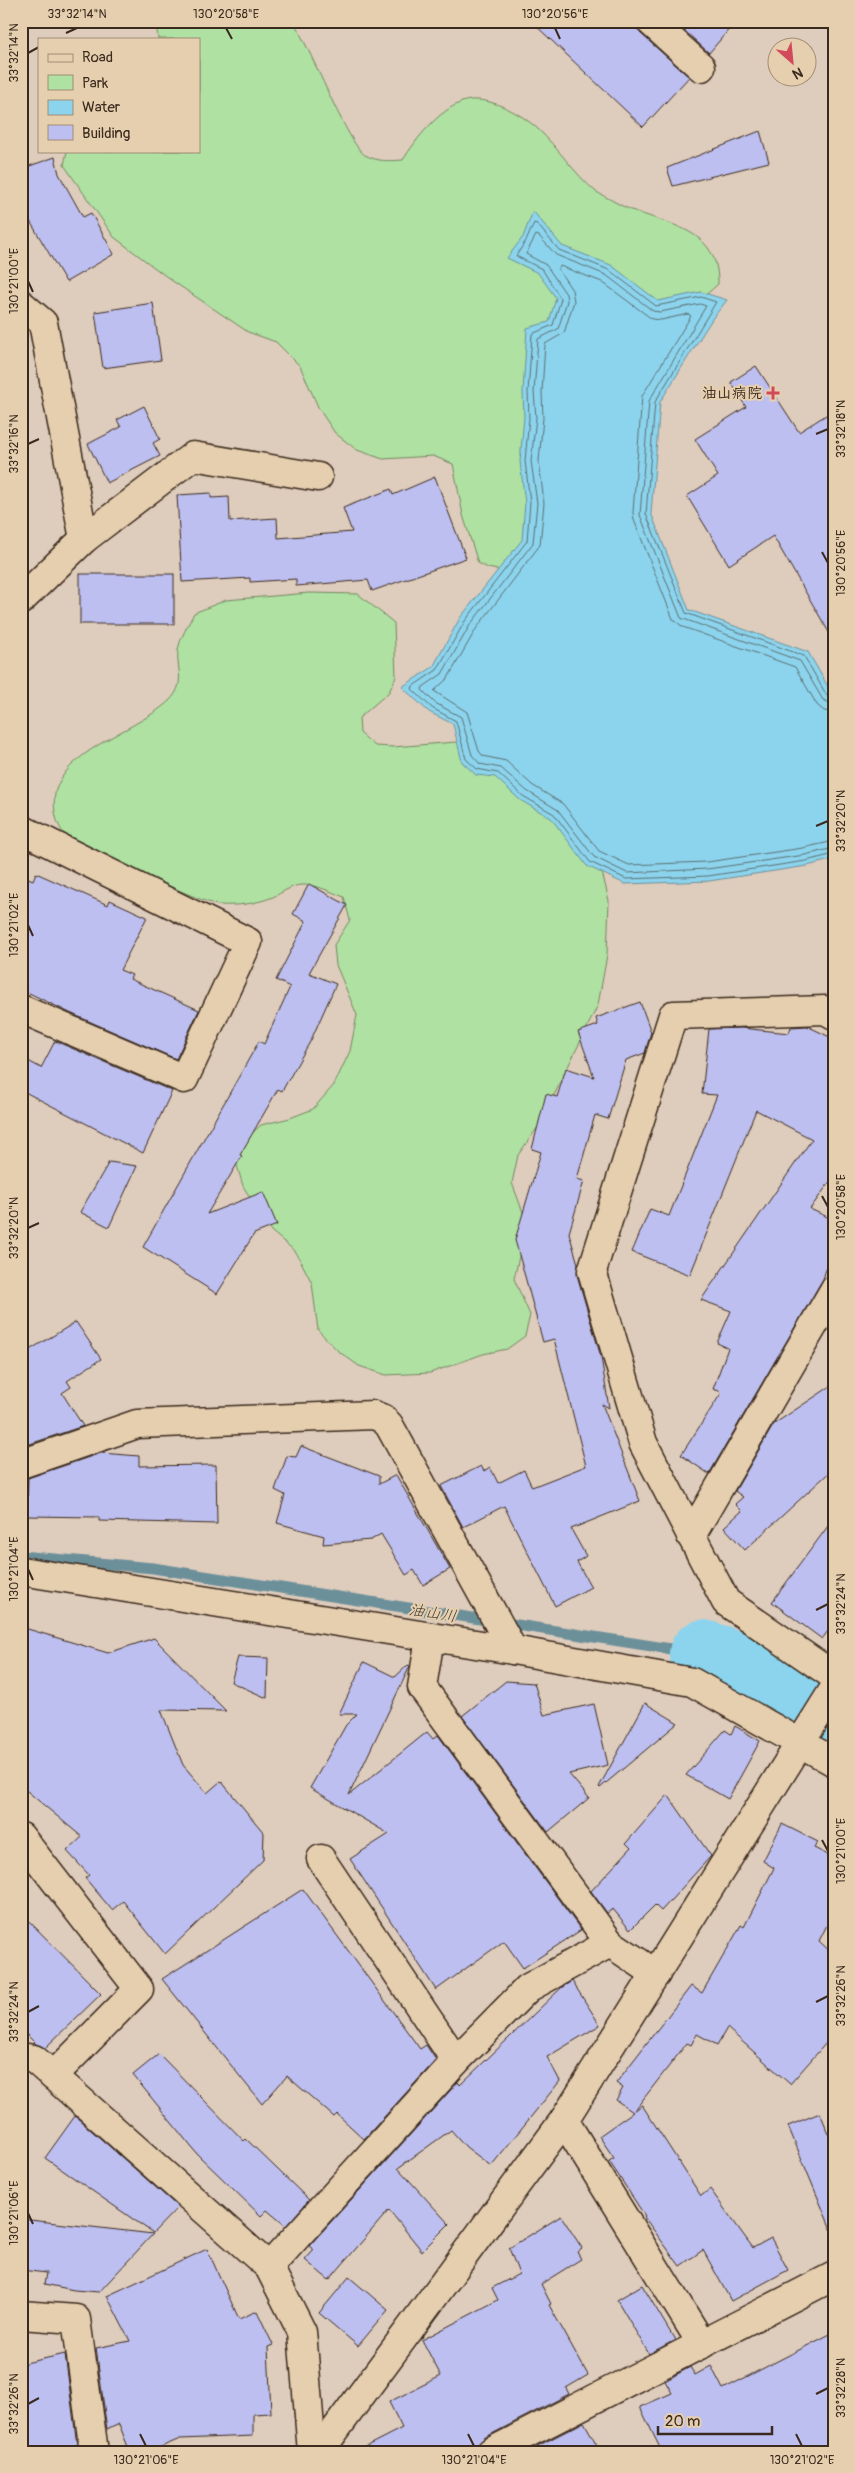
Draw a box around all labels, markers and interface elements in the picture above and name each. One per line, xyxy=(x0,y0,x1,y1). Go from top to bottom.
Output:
text: 33°32'14"N xyxy=(47,7,107,22)
text: 130°20'58"E xyxy=(193,7,259,22)
text: 130°20'56"E xyxy=(522,7,588,22)
text: 33°32'14"N xyxy=(7,23,22,83)
legend xyxy=(38,38,200,152)
north arrow xyxy=(768,38,818,88)
text: Road xyxy=(82,48,113,67)
text: N xyxy=(790,63,806,83)
text: Park xyxy=(82,74,109,93)
text: Water xyxy=(82,98,121,117)
text: Building xyxy=(82,124,130,143)
text: 130°21'00"E xyxy=(7,248,22,314)
place label: 油山病院 xyxy=(702,384,762,403)
marker: 油山病院 xyxy=(766,386,780,400)
text: 33°32'18"N xyxy=(834,400,849,458)
text: 33°32'16"N xyxy=(7,414,22,474)
text: 130°20'56"E xyxy=(834,530,849,596)
text: 33°32'20"N xyxy=(834,790,849,852)
text: 130°21'02"E xyxy=(7,893,22,957)
text: 130°20'58"E xyxy=(834,1174,849,1240)
text: 33°32'20"N xyxy=(7,1197,22,1259)
text: 130°21'04"E xyxy=(7,1537,22,1601)
text: 33°32'24"N xyxy=(834,1573,849,1635)
water label: 油山川 xyxy=(408,1599,458,1627)
text: 130°21'00"E xyxy=(834,1818,849,1884)
text: 33°32'26"N xyxy=(834,1965,849,2027)
text: 33°32'24"N xyxy=(7,1981,22,2043)
text: 130°21'06"E xyxy=(7,2181,22,2245)
text: 33°32'28"N xyxy=(834,2358,849,2418)
text: 33°32'26"N xyxy=(7,2373,22,2435)
scale bar xyxy=(658,2403,771,2435)
text: 20 m xyxy=(665,2412,700,2431)
text: 130°21'06"E xyxy=(114,2453,178,2468)
text: 130°21'04"E xyxy=(442,2453,506,2468)
text: 130°21'02"E xyxy=(770,2453,834,2468)

